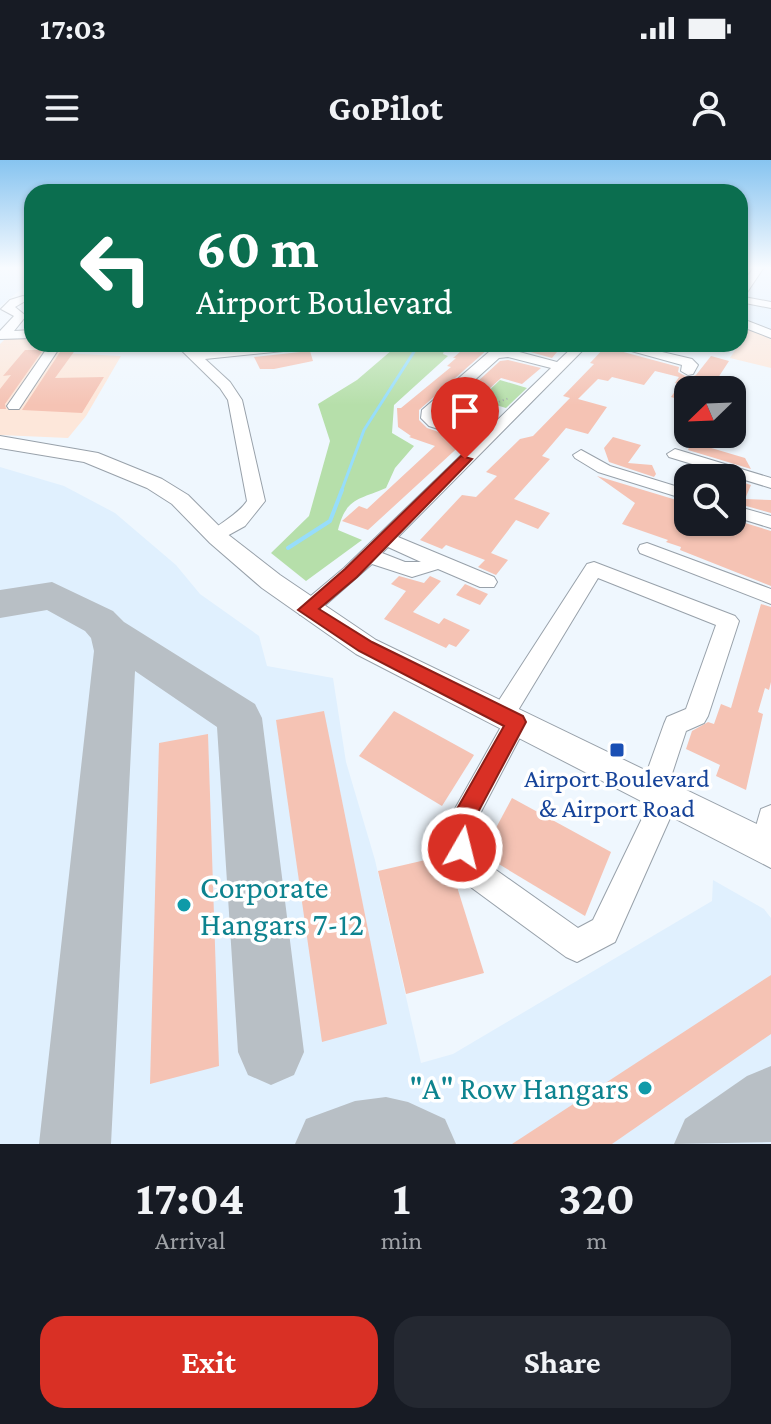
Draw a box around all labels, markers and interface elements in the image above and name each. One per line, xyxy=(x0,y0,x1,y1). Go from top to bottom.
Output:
text: 17:03 xyxy=(40,12,106,45)
icon: menu xyxy=(40,86,84,130)
icon: person xyxy=(687,86,731,130)
text: GoPilot xyxy=(328,88,443,128)
icon: left xyxy=(64,216,168,320)
text: 60 m xyxy=(196,217,319,279)
text: Airport Boulevard xyxy=(196,282,453,322)
north arrow xyxy=(674,376,746,448)
map controls xyxy=(674,376,746,536)
pin xyxy=(431,377,499,459)
icon: arrive xyxy=(443,389,487,433)
button: search xyxy=(674,464,746,536)
marker: Airport Boulevard & Airport Road xyxy=(608,741,626,759)
place label: Airport Boulevard & Airport Road xyxy=(524,764,710,823)
position arrow xyxy=(420,806,504,890)
place label: Corporate Hangars 7-12 xyxy=(200,869,364,942)
marker: Corporate Hangars 7-12 xyxy=(175,896,193,914)
place label: "A" Row Hangars xyxy=(409,1070,629,1106)
marker: "A" Row Hangars xyxy=(636,1079,654,1097)
text: 17:04 xyxy=(136,1171,245,1224)
text: 1 xyxy=(393,1171,410,1224)
text: 320 xyxy=(558,1171,635,1224)
text: Arrival xyxy=(155,1226,226,1255)
text: min xyxy=(381,1226,422,1255)
text: m xyxy=(586,1226,607,1255)
button: Exit xyxy=(40,1316,378,1408)
button: Share xyxy=(394,1316,731,1408)

